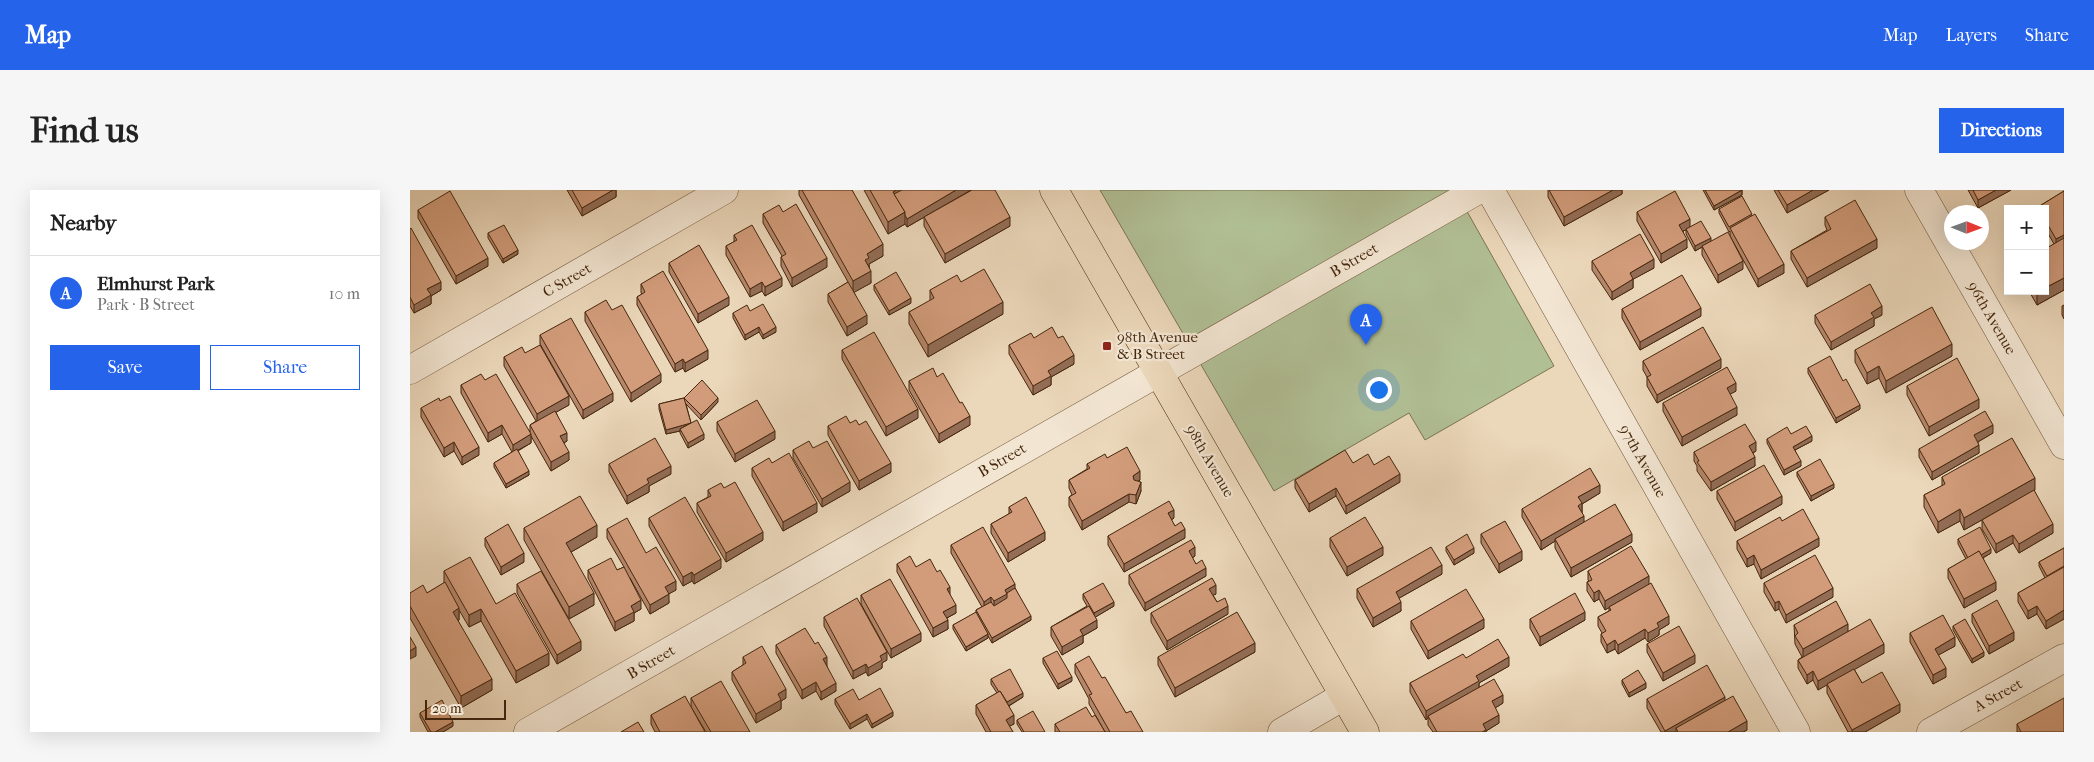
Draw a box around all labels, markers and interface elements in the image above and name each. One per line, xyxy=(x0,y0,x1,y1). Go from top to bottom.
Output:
text: Map xyxy=(25,21,71,49)
text: Map xyxy=(1883,25,1917,46)
text: Layers xyxy=(1945,25,1997,46)
text: Share xyxy=(2025,25,2069,46)
button: Directions xyxy=(1939,108,2064,153)
text: Find us xyxy=(30,110,139,151)
north arrow xyxy=(1944,205,1989,250)
map controls xyxy=(2004,205,2049,295)
button: + xyxy=(2004,205,2049,250)
text: Nearby xyxy=(50,211,116,235)
street label: B Street xyxy=(1327,239,1382,281)
button: − xyxy=(2004,250,2049,295)
street label: C Street xyxy=(540,259,595,301)
text: Elmhurst Park xyxy=(97,273,215,295)
street label: 96th Avenue xyxy=(1964,278,2020,358)
text: A xyxy=(61,284,71,303)
text: 10 m xyxy=(329,284,360,303)
text: Park · B Street xyxy=(97,295,195,314)
pin: A xyxy=(1350,304,1382,345)
place label: 98th Avenue & B Street xyxy=(1117,328,1198,363)
marker: 98th Avenue & B Street xyxy=(1101,340,1113,352)
button: Save xyxy=(50,345,200,390)
button: Share xyxy=(210,345,360,390)
your location xyxy=(1366,377,1392,403)
street label: 97th Avenue xyxy=(1616,421,1671,501)
street label: 98th Avenue xyxy=(1182,422,1238,501)
street label: B Street xyxy=(975,439,1030,481)
street label: B Street xyxy=(624,641,679,683)
street label: A Street xyxy=(1970,674,2026,716)
scale bar xyxy=(425,697,506,720)
text: 20 m xyxy=(432,700,462,717)

